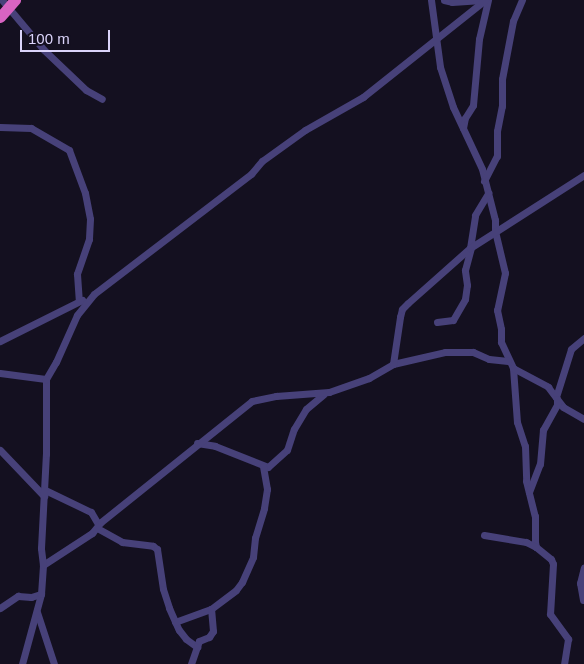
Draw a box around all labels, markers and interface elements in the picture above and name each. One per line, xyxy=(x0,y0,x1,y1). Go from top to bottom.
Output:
scale bar xyxy=(22,20,112,52)
text: 100 m xyxy=(28,30,70,47)

